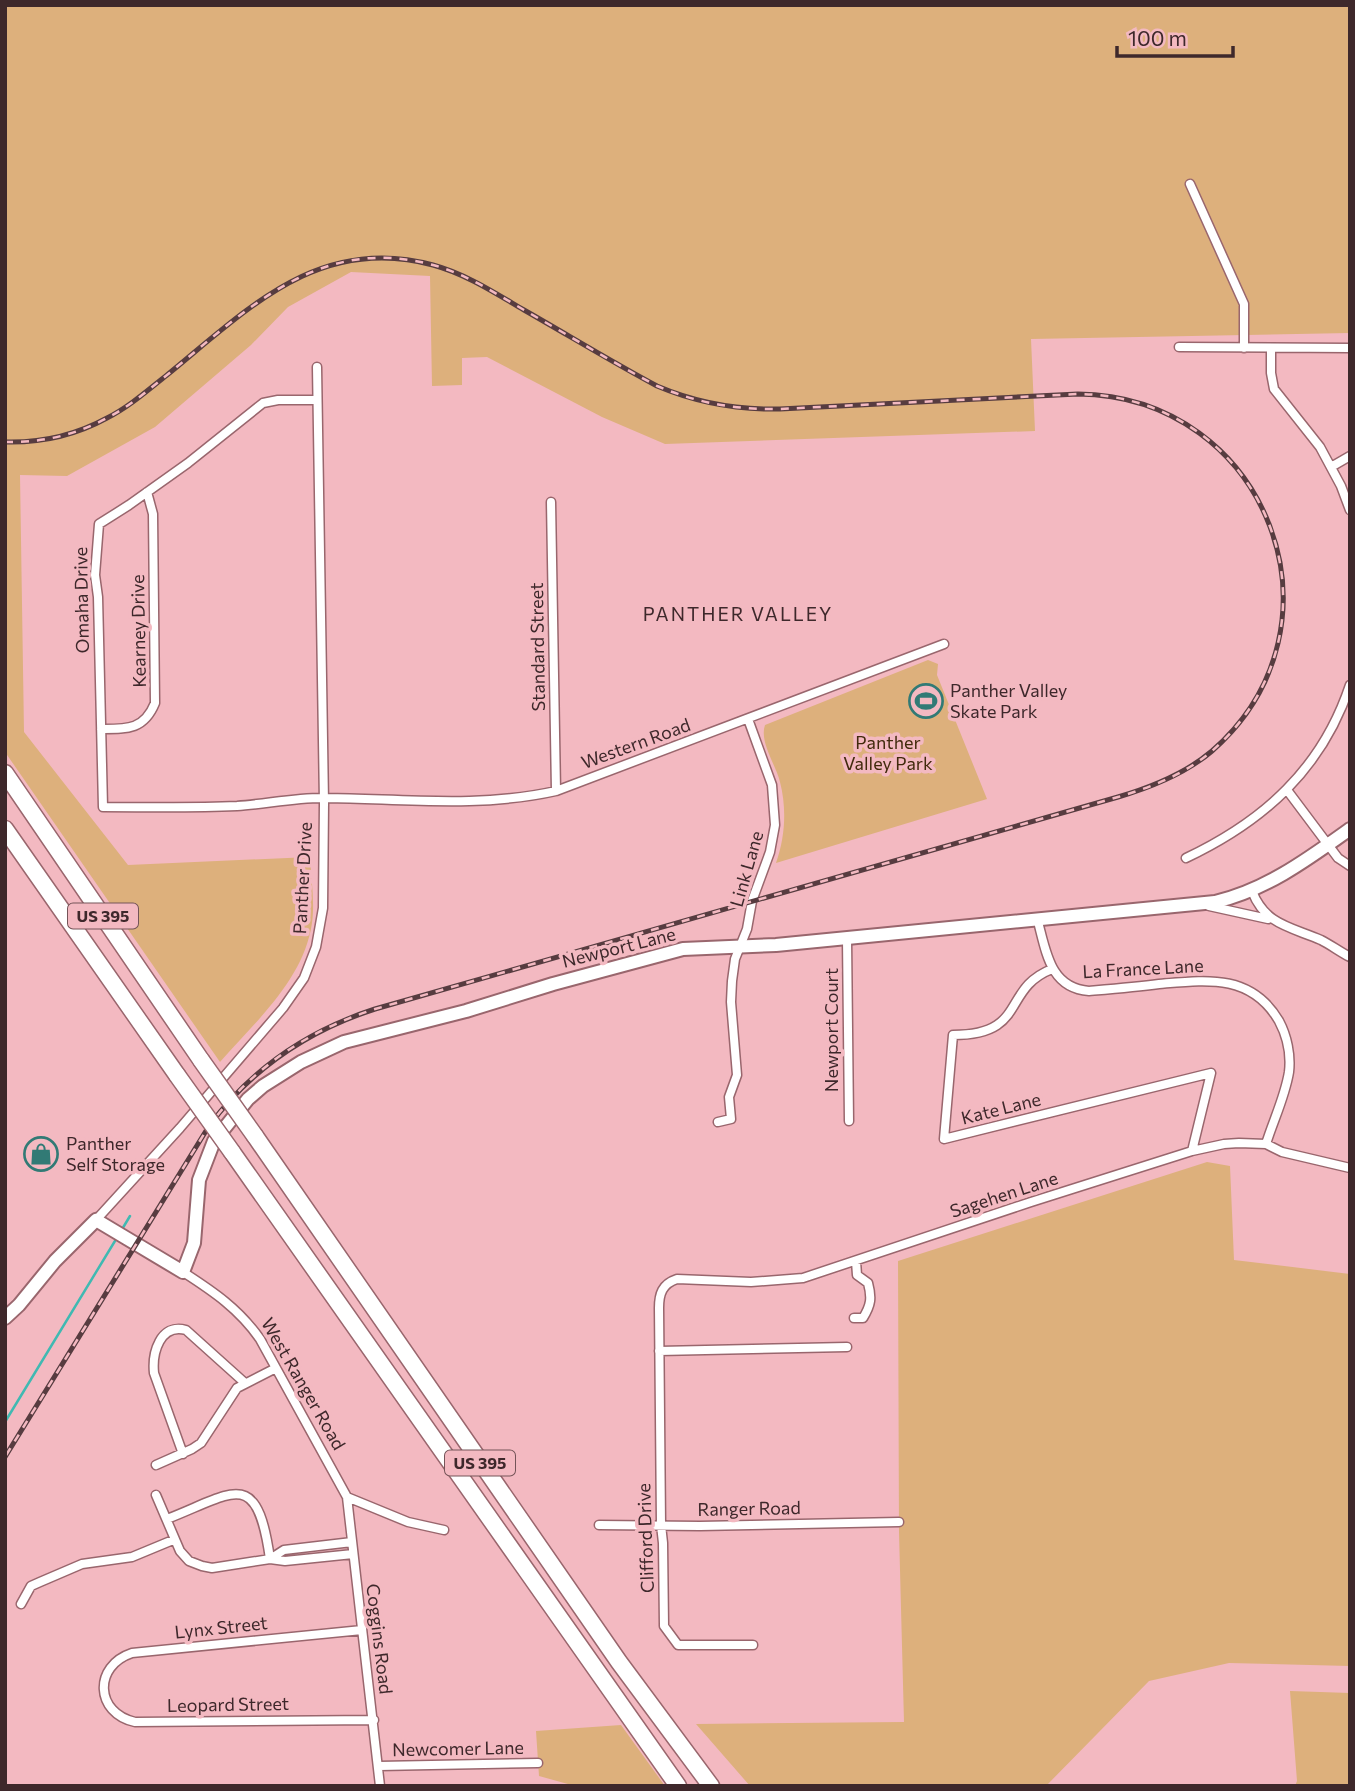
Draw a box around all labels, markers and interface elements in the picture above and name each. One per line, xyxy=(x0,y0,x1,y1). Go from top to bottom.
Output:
scale bar xyxy=(1117,14,1232,58)
text: 100 m xyxy=(1128,25,1187,50)
street label: Omaha Drive xyxy=(69,547,93,653)
street label: Kearney Drive xyxy=(126,574,150,688)
street label: Standard Street xyxy=(525,582,549,712)
district label: PANTHER VALLEY xyxy=(643,602,833,625)
place label: Panther Valley Skate Park xyxy=(950,679,1067,722)
sports icon: Panther Valley Skate Park xyxy=(907,682,945,720)
street label: Western Road xyxy=(578,713,693,773)
park label: Panther Valley Park xyxy=(843,731,933,774)
street label: Panther Drive xyxy=(288,821,316,935)
street label: Link Lane xyxy=(725,828,767,909)
road number: US 395 xyxy=(68,904,138,928)
street label: Newport Lane xyxy=(560,922,678,972)
street label: La France Lane xyxy=(1082,954,1204,982)
street label: Newport Court xyxy=(820,968,842,1092)
street label: Kate Lane xyxy=(959,1088,1043,1129)
place label: Panther Self Storage xyxy=(66,1132,165,1175)
shop icon: Panther Self Storage xyxy=(22,1135,60,1173)
street label: Sagehen Lane xyxy=(947,1166,1060,1222)
street label: West Ranger Road xyxy=(257,1313,351,1454)
road number: US 395 xyxy=(445,1450,515,1476)
street label: Clifford Drive xyxy=(632,1483,658,1593)
street label: Ranger Road xyxy=(697,1496,801,1520)
street label: Coggins Road xyxy=(362,1582,398,1695)
street label: Lynx Street xyxy=(173,1611,268,1643)
street label: Leopard Street xyxy=(167,1692,289,1716)
street label: Newcomer Lane xyxy=(392,1736,524,1760)

